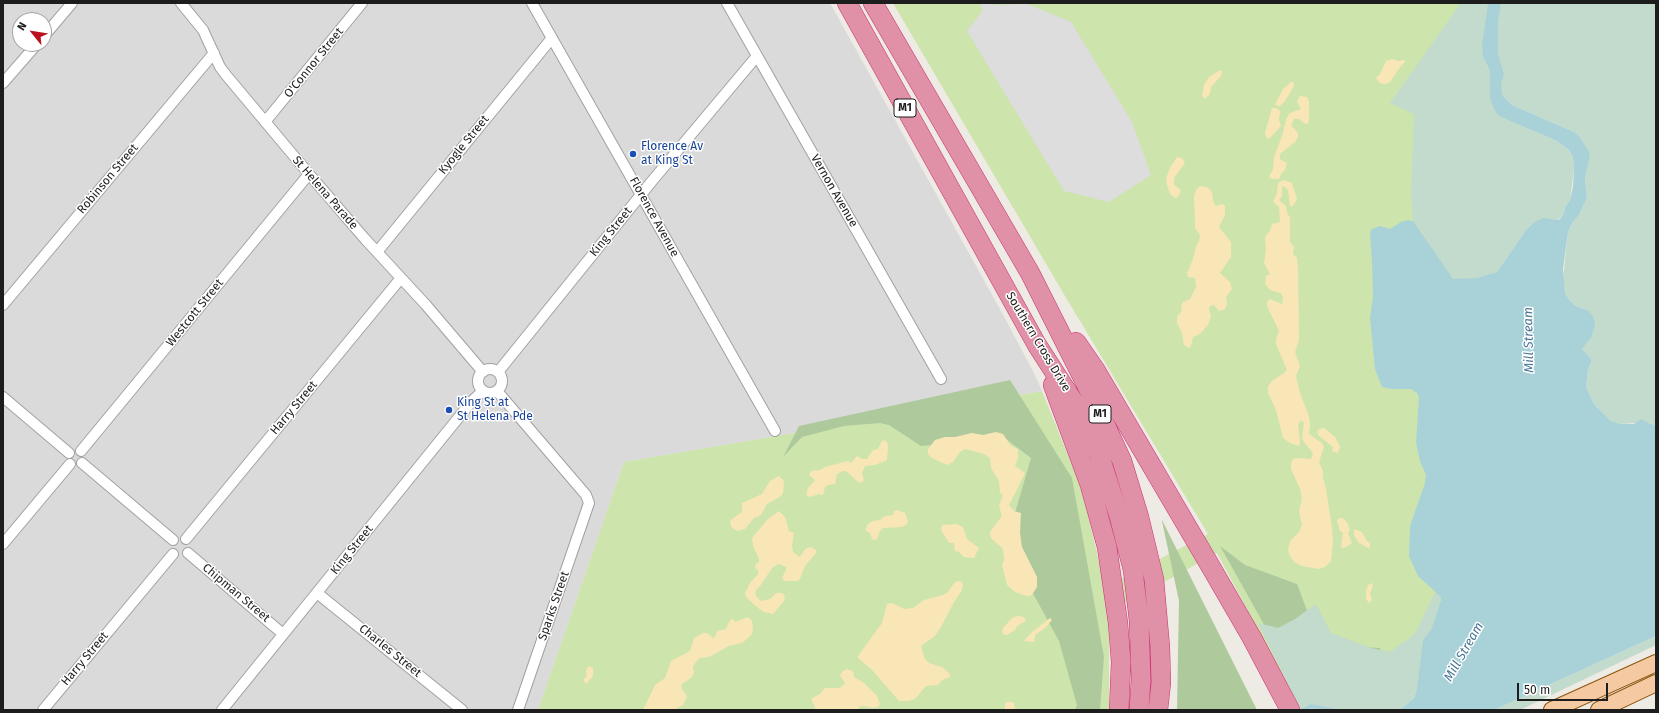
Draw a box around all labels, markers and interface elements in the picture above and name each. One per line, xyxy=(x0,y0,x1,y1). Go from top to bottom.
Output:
north arrow xyxy=(12,12,52,52)
text: N xyxy=(15,20,29,33)
street label: O'Connor Street xyxy=(281,25,347,101)
road number: M1 xyxy=(894,99,916,117)
street label: Kyogle Street xyxy=(436,113,492,177)
place label: Florence Av at King St xyxy=(641,140,703,168)
street label: Robinson Street xyxy=(75,141,141,217)
marker: Florence Av at King St xyxy=(628,149,638,159)
street label: Vernon Avenue xyxy=(807,152,861,230)
street label: St Helena Parade xyxy=(289,153,361,233)
street label: Florence Avenue xyxy=(626,175,682,259)
street label: King Street xyxy=(587,204,635,260)
street label: Westcott Street xyxy=(163,276,227,350)
street label: Southern Cross Drive xyxy=(1003,290,1073,394)
water label: Mill Stream xyxy=(1521,307,1537,373)
street label: Harry Street xyxy=(267,378,321,438)
place label: King St at St Helena Pde xyxy=(457,396,533,424)
marker: King St at St Helena Pde xyxy=(444,405,454,415)
road number: M1 xyxy=(1089,405,1111,423)
street label: King Street xyxy=(328,522,376,578)
street label: Chipman Street xyxy=(199,561,273,625)
street label: Sparks Street xyxy=(535,570,573,642)
water label: Mill Stream xyxy=(1441,620,1487,684)
street label: Charles Street xyxy=(356,621,424,681)
street label: Harry Street xyxy=(58,629,112,689)
scale bar xyxy=(1519,675,1610,701)
text: 50 m xyxy=(1524,683,1550,697)

